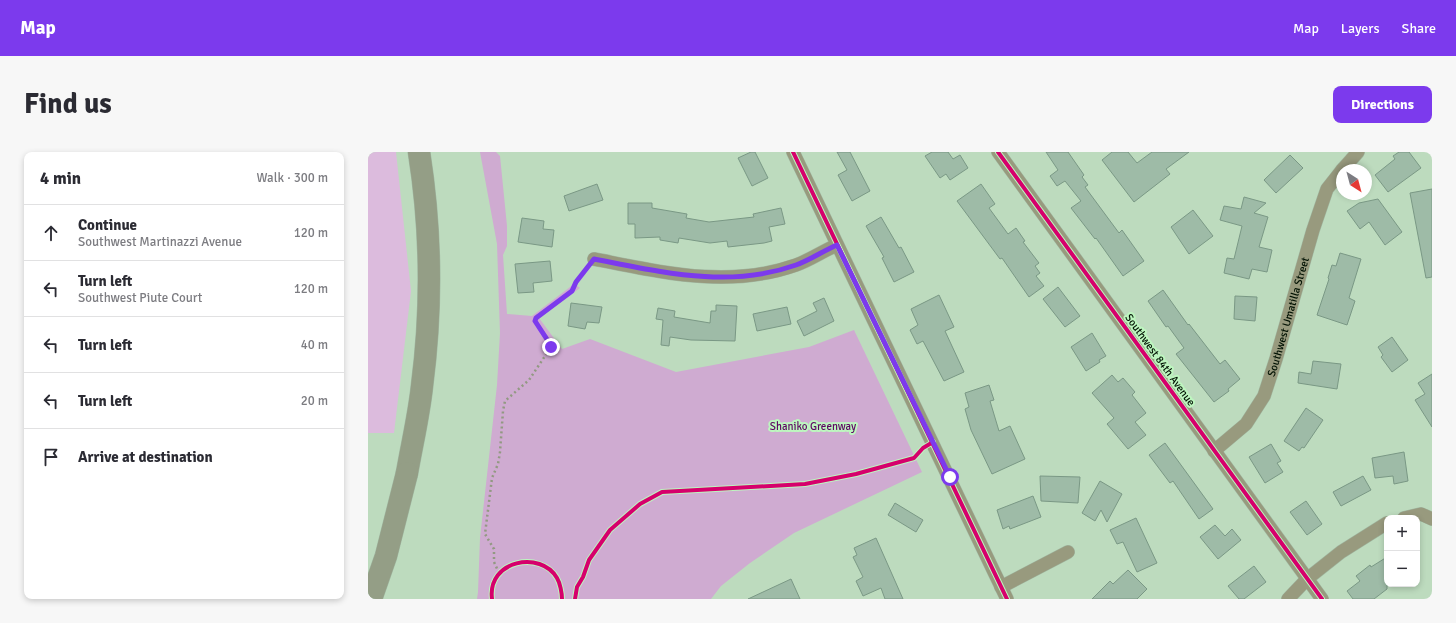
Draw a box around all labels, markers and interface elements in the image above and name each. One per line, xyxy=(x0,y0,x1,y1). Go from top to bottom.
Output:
text: Map xyxy=(20,16,56,40)
text: Map xyxy=(1293,20,1319,37)
text: Layers xyxy=(1341,20,1380,37)
text: Share xyxy=(1402,20,1436,37)
button: Directions xyxy=(1333,86,1432,123)
text: Find us xyxy=(24,87,112,121)
north arrow xyxy=(1336,164,1372,200)
text: 4 min xyxy=(40,168,81,189)
text: Walk · 300 m xyxy=(257,170,328,186)
text: Continue xyxy=(78,216,137,234)
icon: ahead xyxy=(40,222,62,244)
text: 120 m xyxy=(294,225,328,241)
text: Southwest Martinazzi Avenue xyxy=(78,234,242,250)
street label: Southwest Umatilla Street xyxy=(1264,255,1311,378)
text: Turn left xyxy=(78,272,132,290)
icon: left xyxy=(40,278,62,300)
text: 120 m xyxy=(294,281,328,297)
text: Southwest Piute Court xyxy=(78,290,202,306)
street label: Southwest 84th Avenue xyxy=(1122,311,1198,409)
icon: left xyxy=(40,334,62,356)
text: Turn left xyxy=(78,336,132,354)
text: 40 m xyxy=(301,337,328,353)
route end xyxy=(542,338,560,356)
icon: left xyxy=(40,390,62,412)
text: Turn left xyxy=(78,392,132,410)
text: 20 m xyxy=(301,393,328,409)
park label: Shaniko Greenway xyxy=(770,420,857,433)
icon: arrive xyxy=(40,446,62,468)
text: Arrive at destination xyxy=(78,448,213,466)
route start xyxy=(941,468,959,486)
map controls xyxy=(1384,515,1420,587)
button: + xyxy=(1384,515,1420,551)
button: − xyxy=(1384,551,1420,587)

